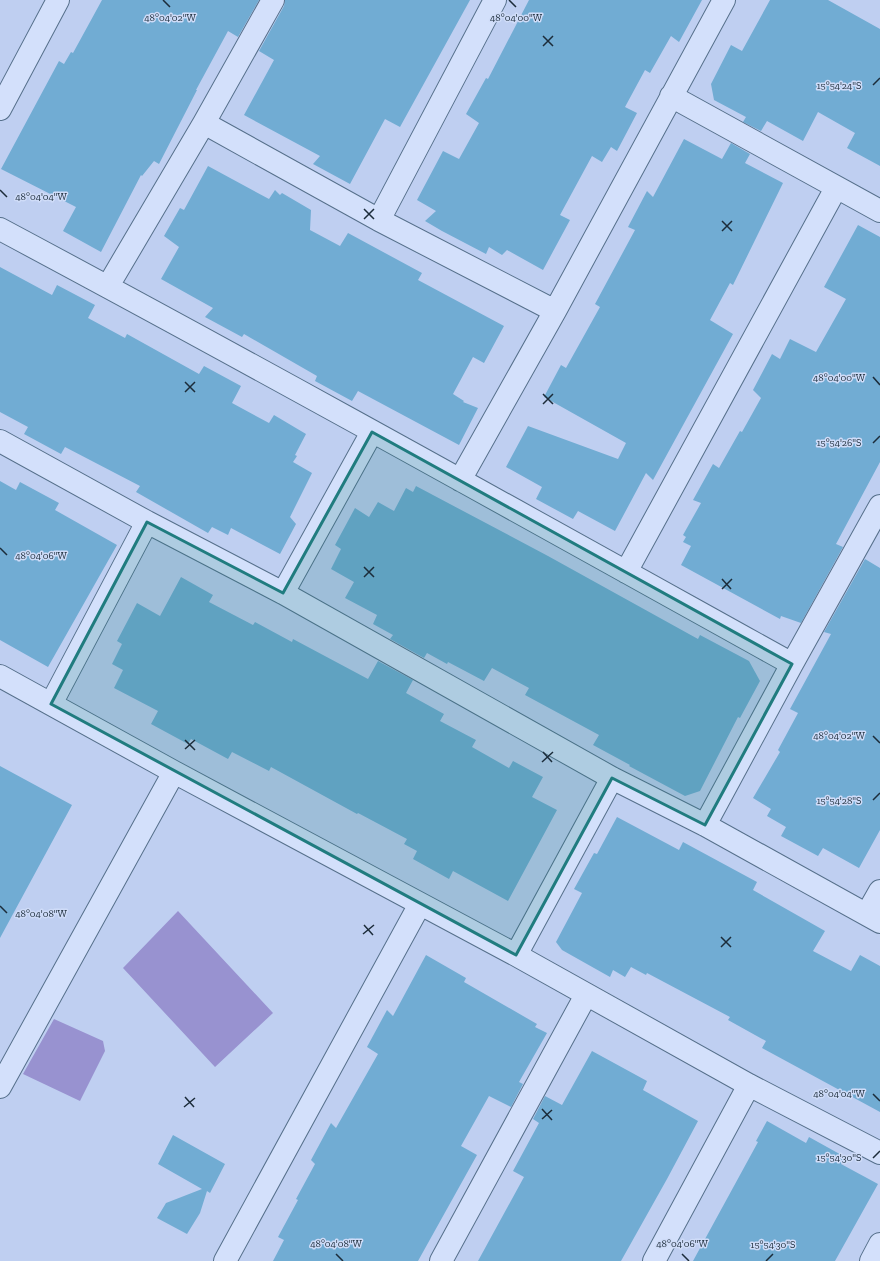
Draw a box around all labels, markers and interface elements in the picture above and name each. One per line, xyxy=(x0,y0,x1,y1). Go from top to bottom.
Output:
text: 48°04'02"W xyxy=(144,12,196,24)
text: 48°04'00"W xyxy=(490,12,543,24)
text: 15°54'24"S xyxy=(817,80,861,92)
text: 48°04'04"W xyxy=(15,191,67,203)
text: 48°04'00"W xyxy=(813,372,866,384)
text: 15°54'26"S xyxy=(817,437,861,449)
text: 48°04'06"W xyxy=(15,550,67,562)
text: 48°04'02"W xyxy=(813,730,865,742)
text: 15°54'28"S xyxy=(817,795,861,807)
text: 48°04'08"W xyxy=(15,908,68,920)
text: 48°04'04"W xyxy=(813,1088,865,1100)
text: 15°54'30"S xyxy=(817,1152,861,1164)
text: 48°04'08"W xyxy=(310,1238,363,1250)
text: 48°04'06"W xyxy=(656,1238,708,1250)
text: 15°54'30"S xyxy=(751,1239,795,1251)

